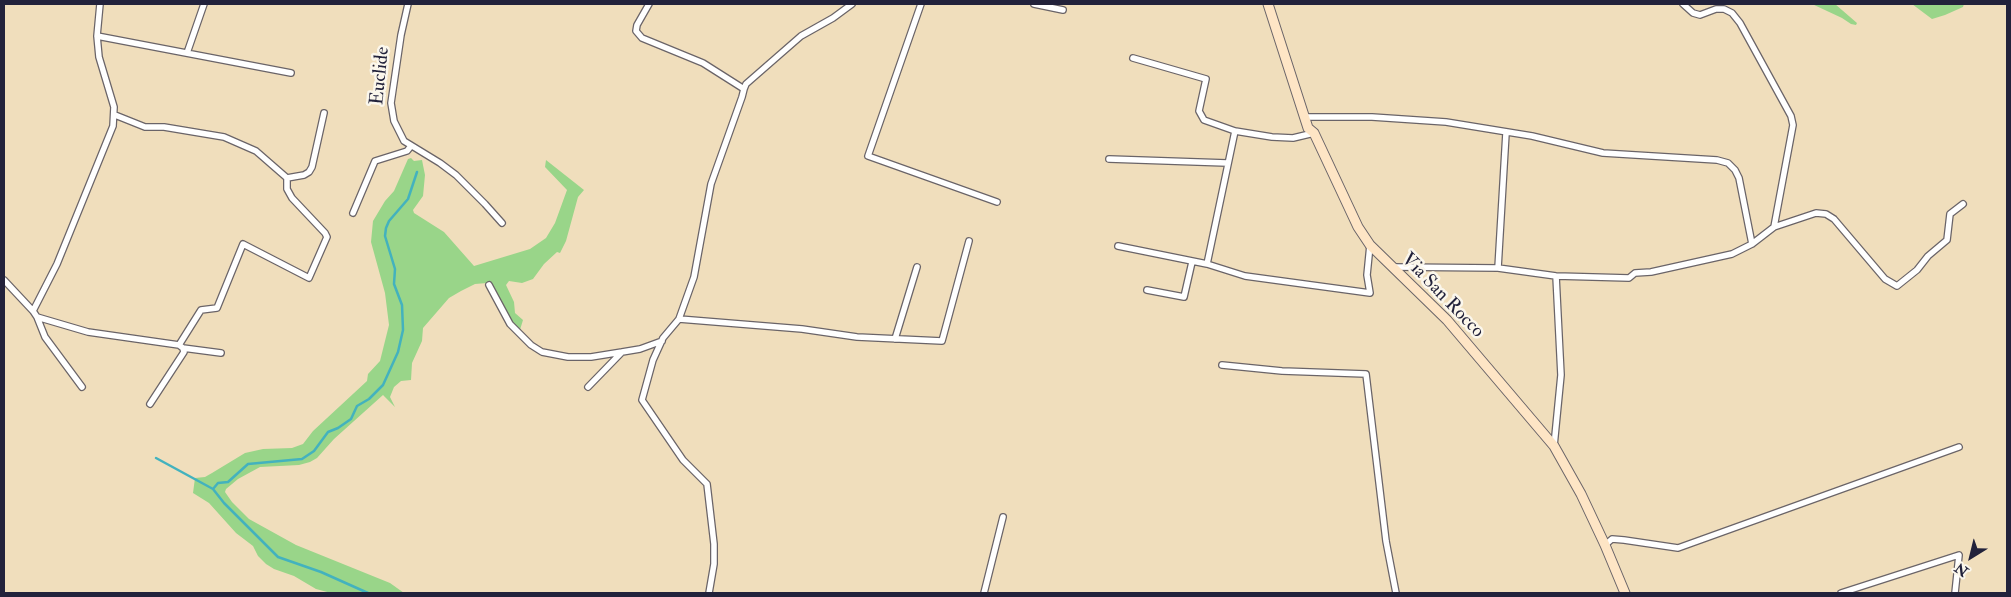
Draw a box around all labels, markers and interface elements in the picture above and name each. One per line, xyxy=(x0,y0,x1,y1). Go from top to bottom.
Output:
street label: Euclide xyxy=(367,46,395,106)
street label: Via San Rocco xyxy=(1396,249,1488,343)
north arrow xyxy=(1946,532,1996,582)
text: N xyxy=(1952,559,1972,580)

